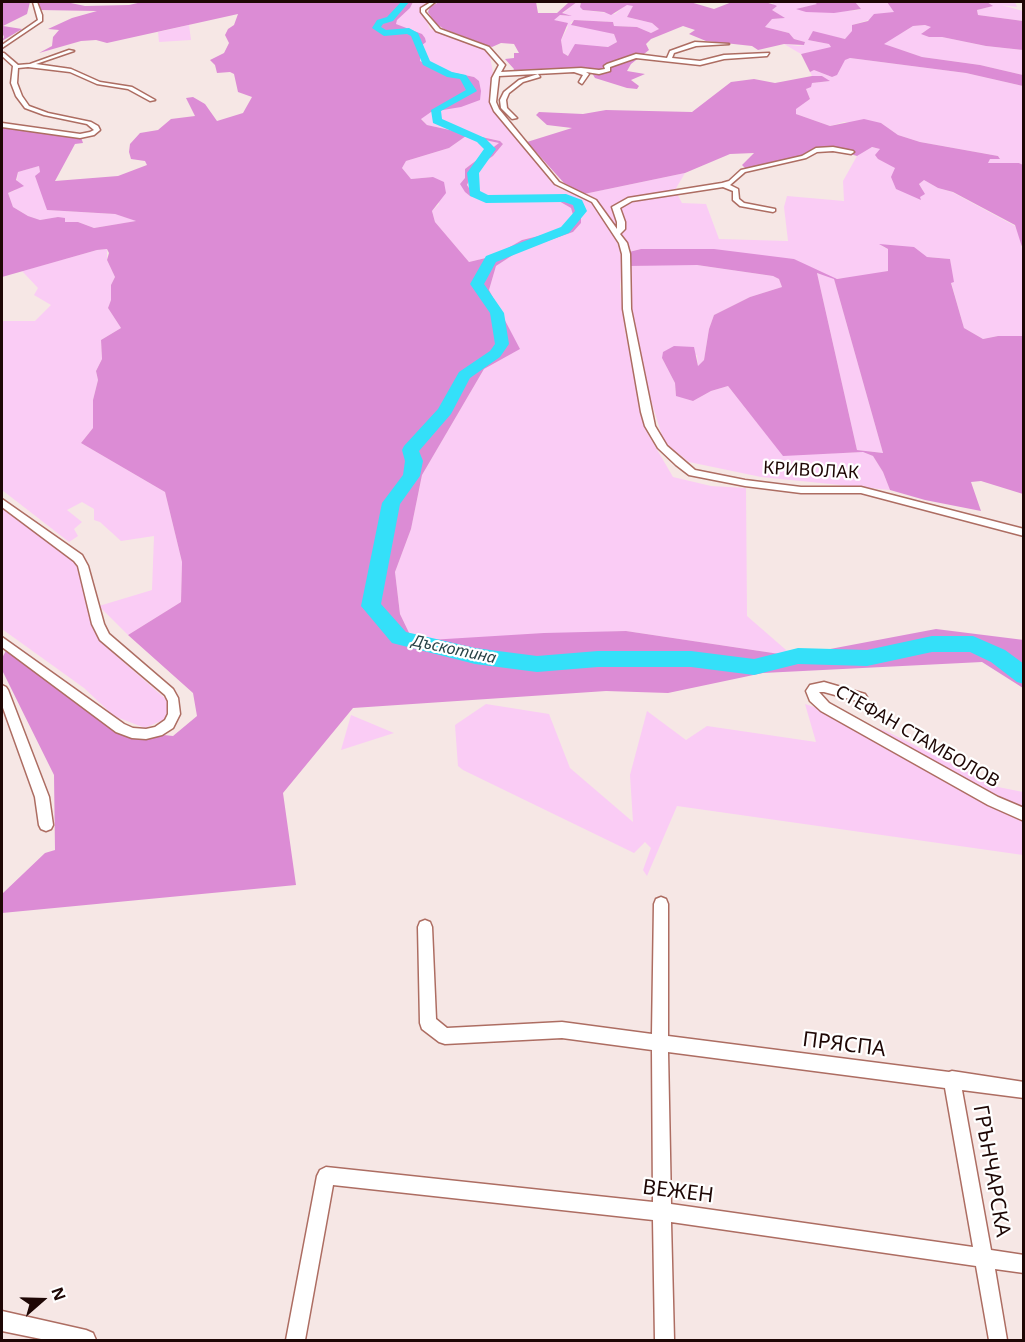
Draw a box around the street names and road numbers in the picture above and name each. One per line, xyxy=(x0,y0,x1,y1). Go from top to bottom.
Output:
street label: КРИВОЛАК xyxy=(762,458,860,484)
street label: СТЕФАН СТАМБОЛОВ xyxy=(831,681,1003,793)
street label: ПРЯСПА xyxy=(801,1027,887,1063)
street label: ГРЪНЧАРСКА xyxy=(967,1103,1015,1239)
street label: ВЕЖЕН xyxy=(641,1175,715,1209)

